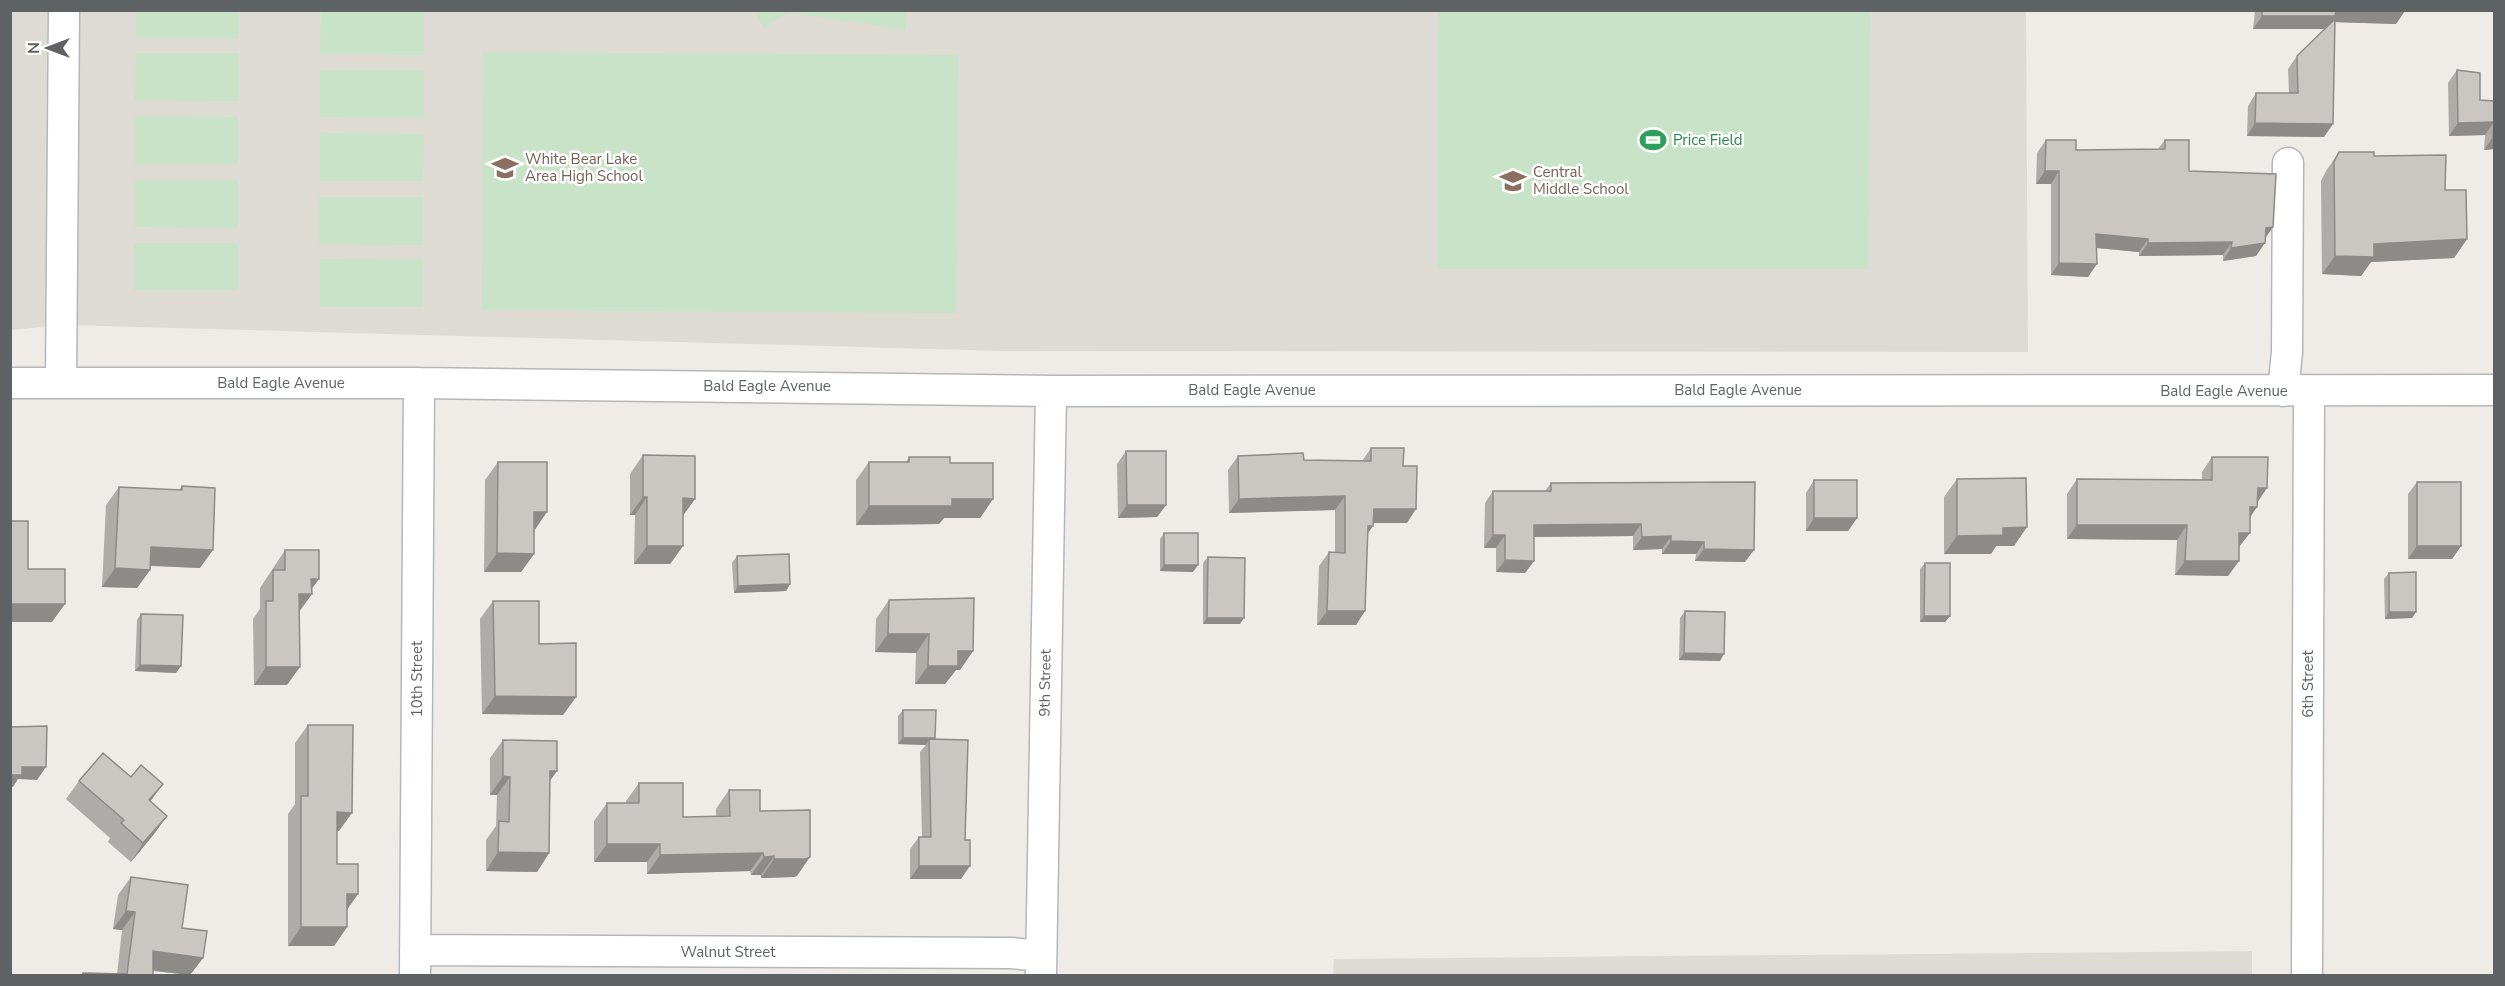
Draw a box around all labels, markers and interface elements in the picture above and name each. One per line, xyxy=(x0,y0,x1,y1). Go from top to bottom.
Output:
north arrow xyxy=(18,18,78,78)
text: N xyxy=(23,42,45,54)
sports icon: Price Field xyxy=(1638,125,1668,155)
place label: Price Field xyxy=(1673,130,1743,150)
place label: White Bear Lake Area High School xyxy=(525,149,643,186)
school or university icon: White Bear Lake Area High School xyxy=(490,153,520,183)
place label: Central Middle School xyxy=(1533,162,1629,199)
school or university icon: Central Middle School xyxy=(1498,166,1528,196)
street label: Bald Eagle Avenue xyxy=(217,373,345,393)
street label: Bald Eagle Avenue xyxy=(703,376,831,396)
street label: Bald Eagle Avenue xyxy=(1188,380,1316,400)
street label: Bald Eagle Avenue xyxy=(1674,380,1802,400)
street label: Bald Eagle Avenue xyxy=(2160,381,2288,401)
street label: 10th Street xyxy=(407,640,427,717)
street label: 9th Street xyxy=(1034,648,1056,717)
street label: 6th Street xyxy=(2298,649,2318,718)
street label: Walnut Street xyxy=(680,942,776,962)

